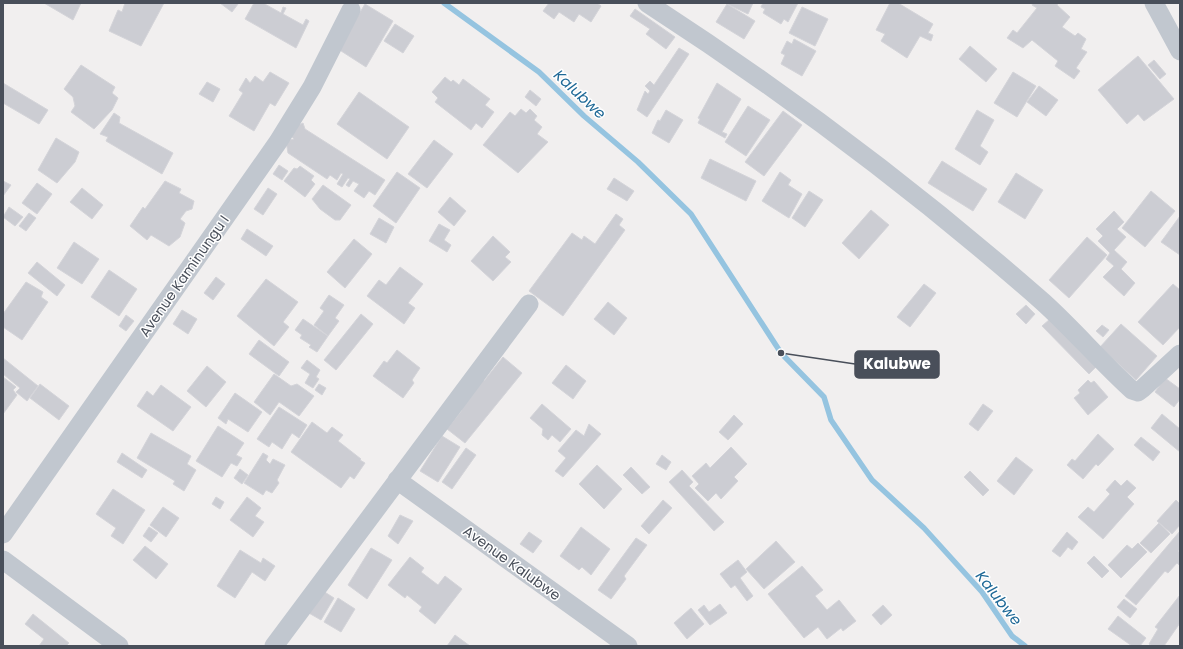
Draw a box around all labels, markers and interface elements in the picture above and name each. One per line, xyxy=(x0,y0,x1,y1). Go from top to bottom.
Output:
water label: Kalubwe xyxy=(549,64,611,124)
street label: Avenue Kaminungu I xyxy=(134,211,234,341)
callout: Kalubwe xyxy=(855,351,939,378)
text: Kalubwe xyxy=(863,353,931,374)
street label: Avenue Kalubwe xyxy=(459,521,565,605)
water label: Kalubwe xyxy=(971,566,1027,630)

